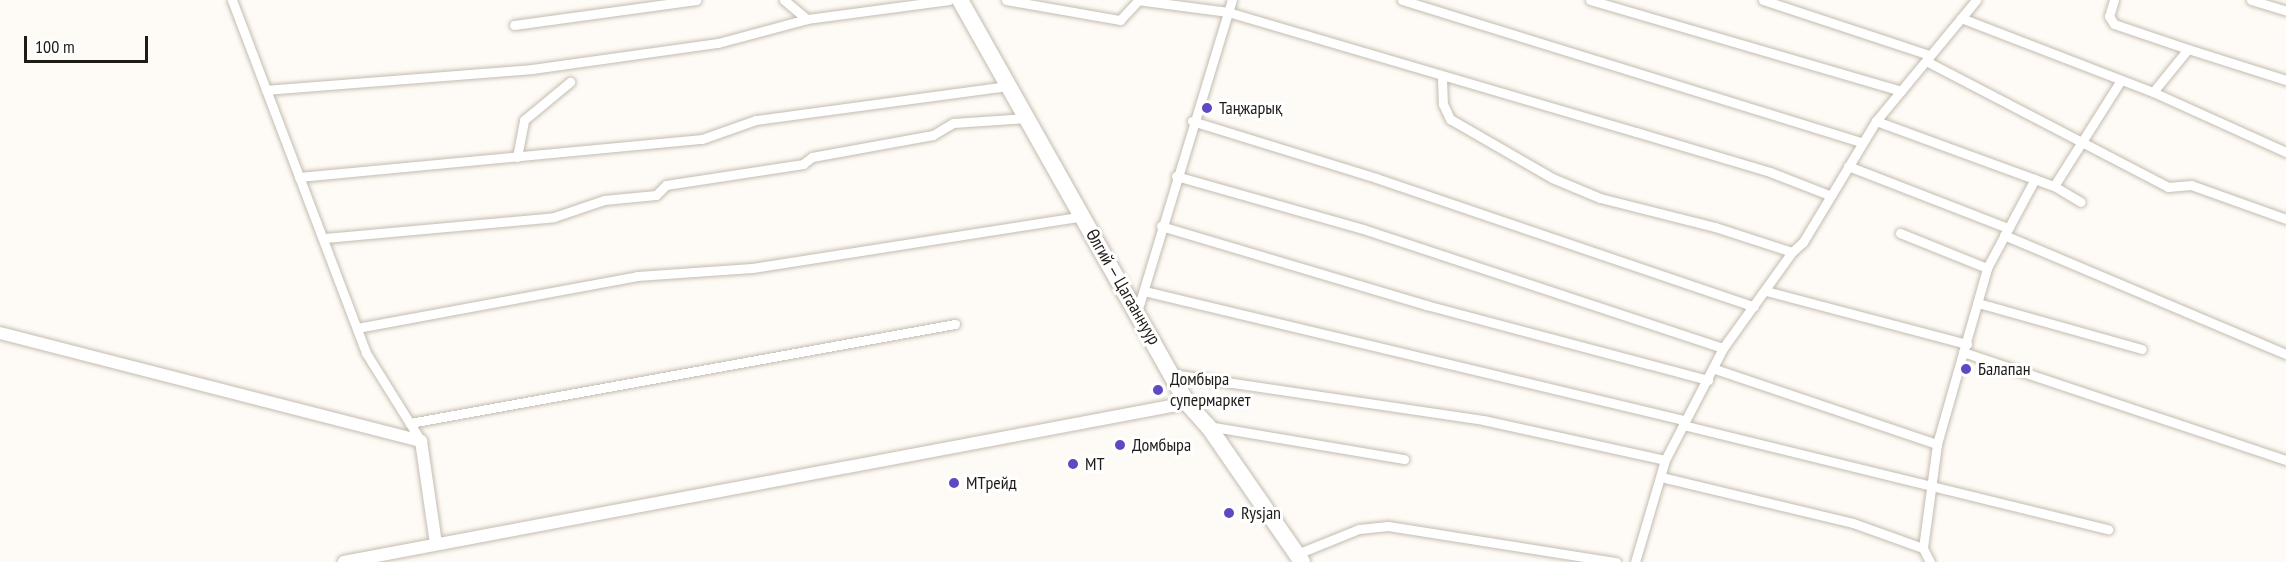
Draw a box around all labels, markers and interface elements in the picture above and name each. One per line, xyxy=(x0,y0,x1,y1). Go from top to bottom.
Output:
scale bar xyxy=(27,24,152,62)
text: 100 m xyxy=(35,35,75,58)
place label: Таңжарық xyxy=(1219,97,1282,119)
marker: Таңжарық xyxy=(1200,101,1214,115)
street label: Өлгий — Цагааннуур xyxy=(1081,225,1165,349)
place label: Балапан xyxy=(1978,358,2030,380)
marker: Балапан xyxy=(1959,362,1973,376)
place label: Домбыра супермаркет xyxy=(1170,369,1250,412)
marker: Домбыра супермаркет xyxy=(1151,383,1165,397)
place label: Домбыра xyxy=(1132,434,1191,456)
marker: Домбыра xyxy=(1113,438,1127,452)
place label: МТ xyxy=(1085,453,1105,475)
marker: МТ xyxy=(1066,457,1080,471)
place label: MTрейд xyxy=(966,472,1017,494)
marker: MTрейд xyxy=(947,476,961,490)
place label: Rysjan xyxy=(1241,502,1281,524)
marker: Rysjan xyxy=(1222,506,1236,520)

